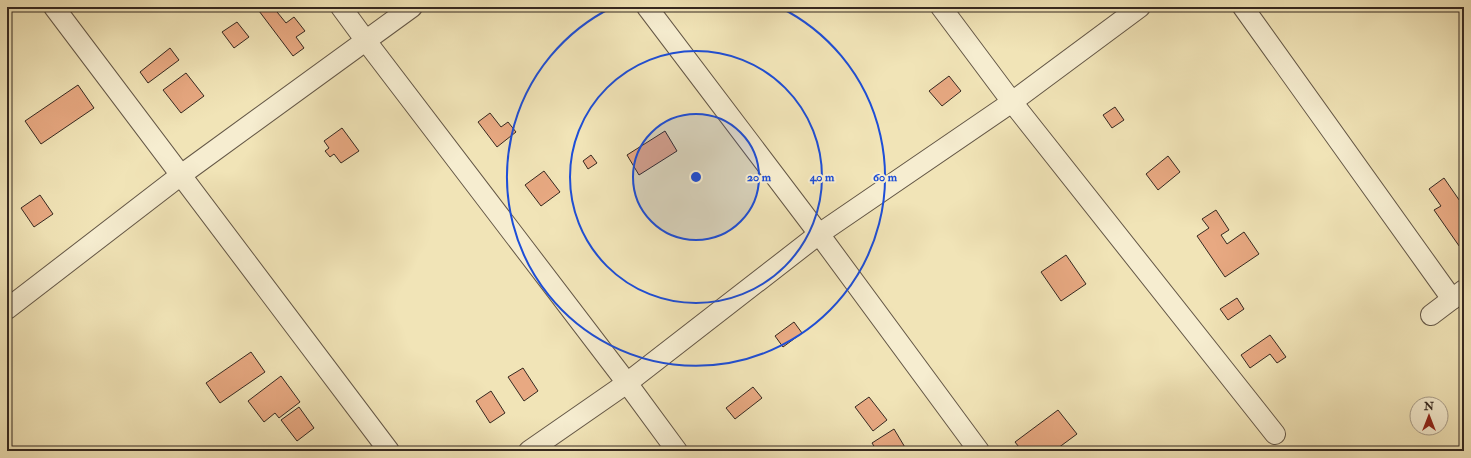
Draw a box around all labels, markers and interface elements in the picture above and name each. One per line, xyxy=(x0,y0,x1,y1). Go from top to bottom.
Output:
centre of rings xyxy=(689,170,703,184)
text: 20 m xyxy=(747,170,772,185)
text: 40 m xyxy=(809,170,835,185)
text: 60 m xyxy=(873,170,898,185)
north arrow xyxy=(1409,396,1449,436)
text: N xyxy=(1423,400,1435,413)

